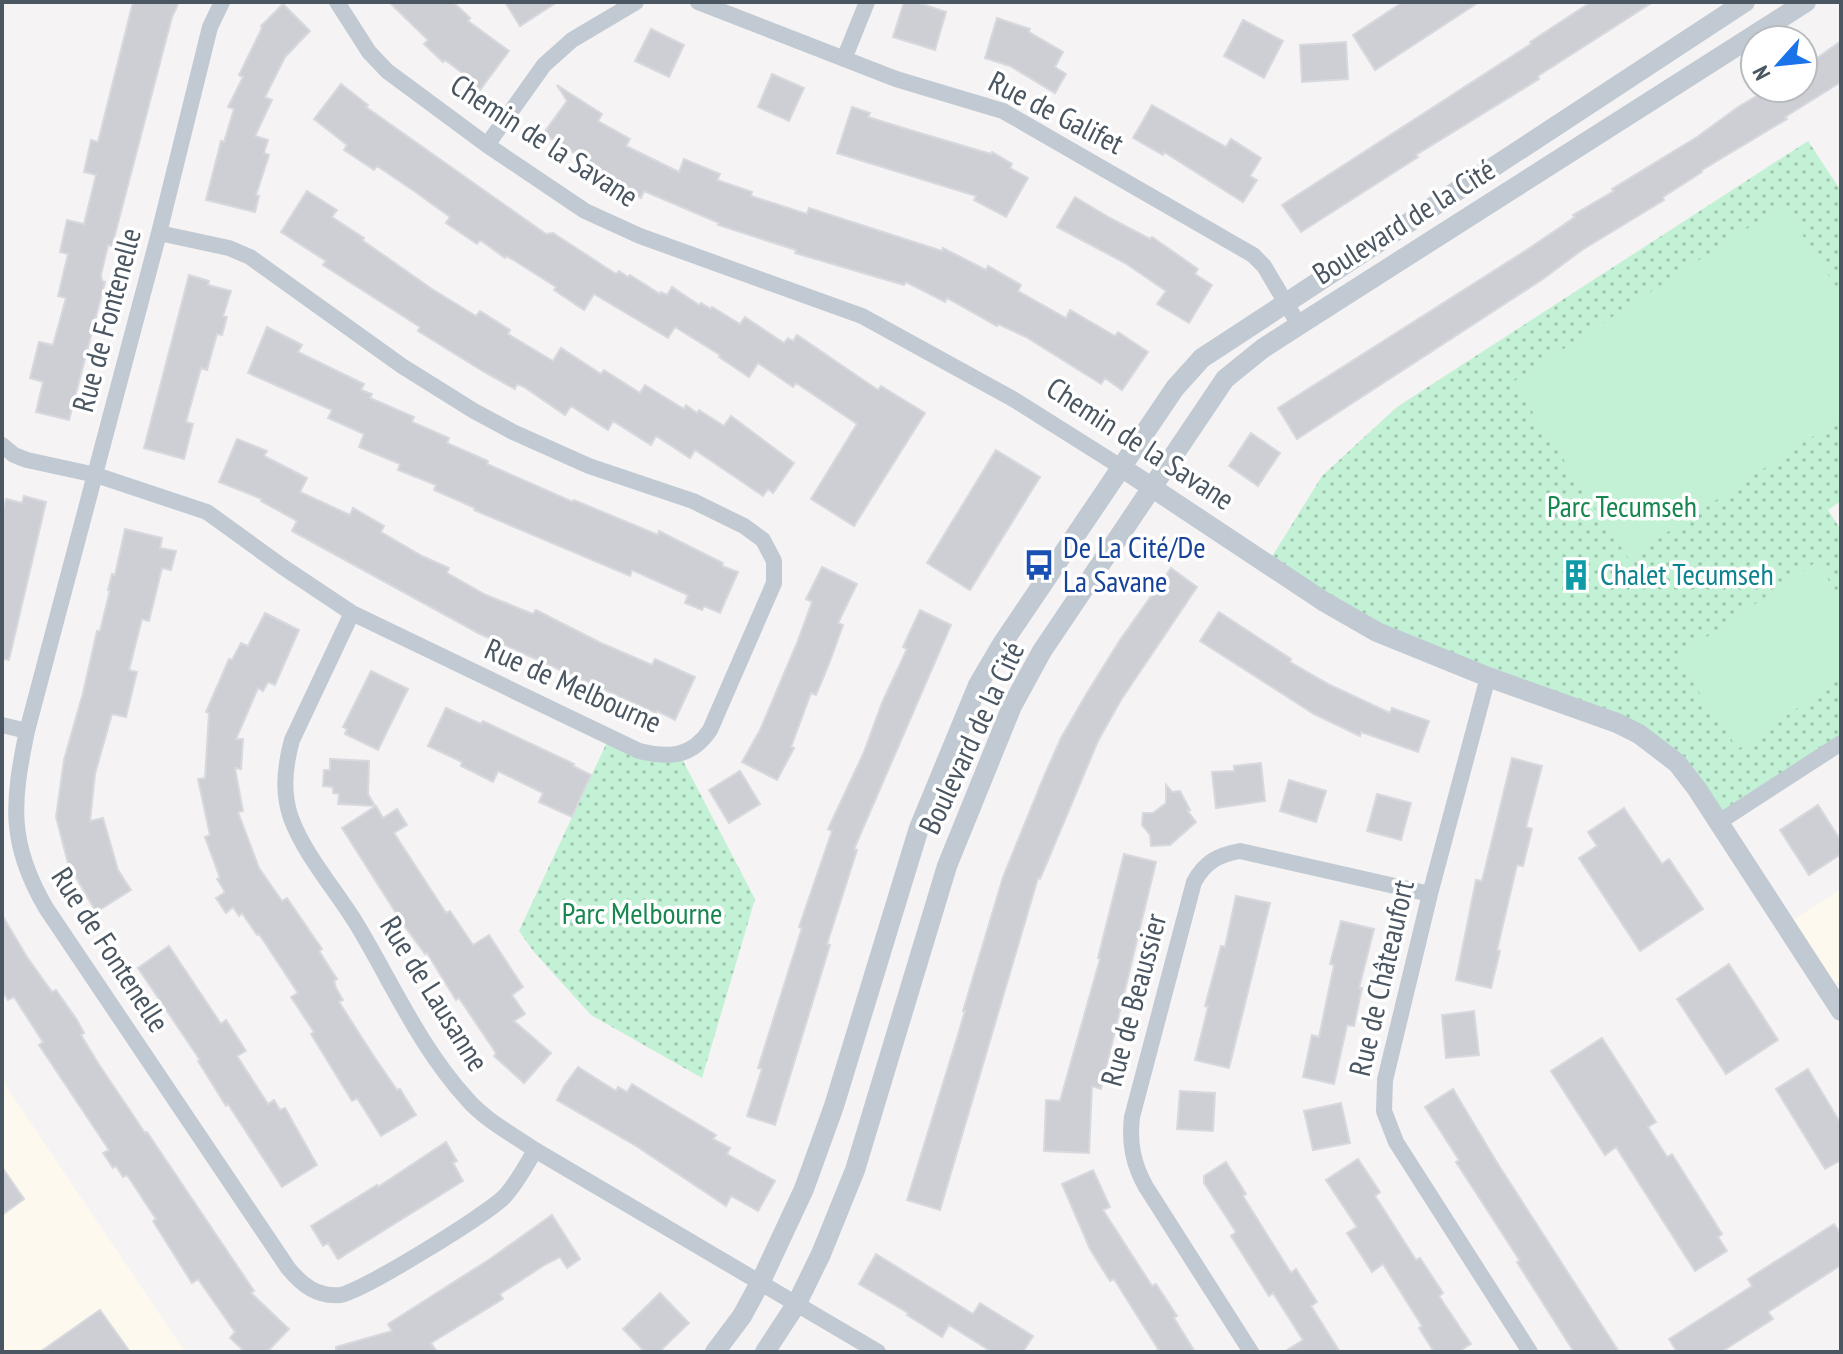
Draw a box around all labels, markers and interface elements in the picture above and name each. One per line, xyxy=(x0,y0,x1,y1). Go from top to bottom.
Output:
north arrow xyxy=(1739,24,1819,104)
street label: Rue de Galifet xyxy=(983,61,1131,163)
text: N xyxy=(1746,61,1776,85)
street label: Chemin de la Savane xyxy=(444,65,646,215)
street label: Boulevard de la Cité xyxy=(1305,149,1502,292)
street label: Rue de Fontenelle xyxy=(62,223,149,416)
street label: Chemin de la Savane xyxy=(1040,368,1242,518)
park label: Parc Tecumseh xyxy=(1547,486,1697,525)
place label: De La Cité/De La Savane xyxy=(1063,527,1206,600)
bus stop icon: De La Cité/De La Savane xyxy=(1022,548,1056,582)
place label: Chalet Tecumseh xyxy=(1600,554,1774,593)
building icon: Chalet Tecumseh xyxy=(1559,558,1593,592)
street label: Rue de Melbourne xyxy=(479,628,668,741)
street label: Boulevard de la Cité xyxy=(909,635,1032,840)
street label: Rue de Fontenelle xyxy=(43,859,179,1039)
street label: Rue de Châteaufort xyxy=(1339,875,1422,1079)
park label: Parc Melbourne xyxy=(562,893,722,932)
street label: Rue de Lausanne xyxy=(372,908,498,1078)
street label: Rue de Beaussier xyxy=(1091,908,1174,1090)

